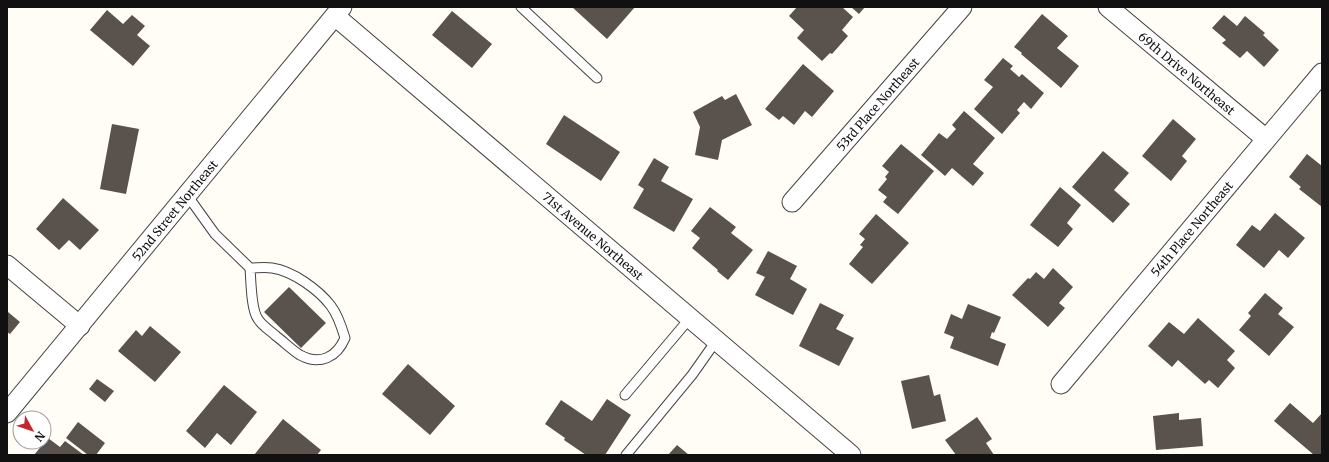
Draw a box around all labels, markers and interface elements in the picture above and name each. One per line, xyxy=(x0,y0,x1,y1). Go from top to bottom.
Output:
street label: 69th Drive Northeast xyxy=(1136,28,1239,118)
street label: 53rd Place Northeast xyxy=(833,54,922,154)
street label: 52nd Street Northeast xyxy=(128,156,221,264)
street label: 54th Place Northeast xyxy=(1147,178,1236,279)
street label: 71st Avenue Northeast xyxy=(540,189,647,283)
north arrow xyxy=(12,410,52,450)
text: N xyxy=(31,429,48,444)

